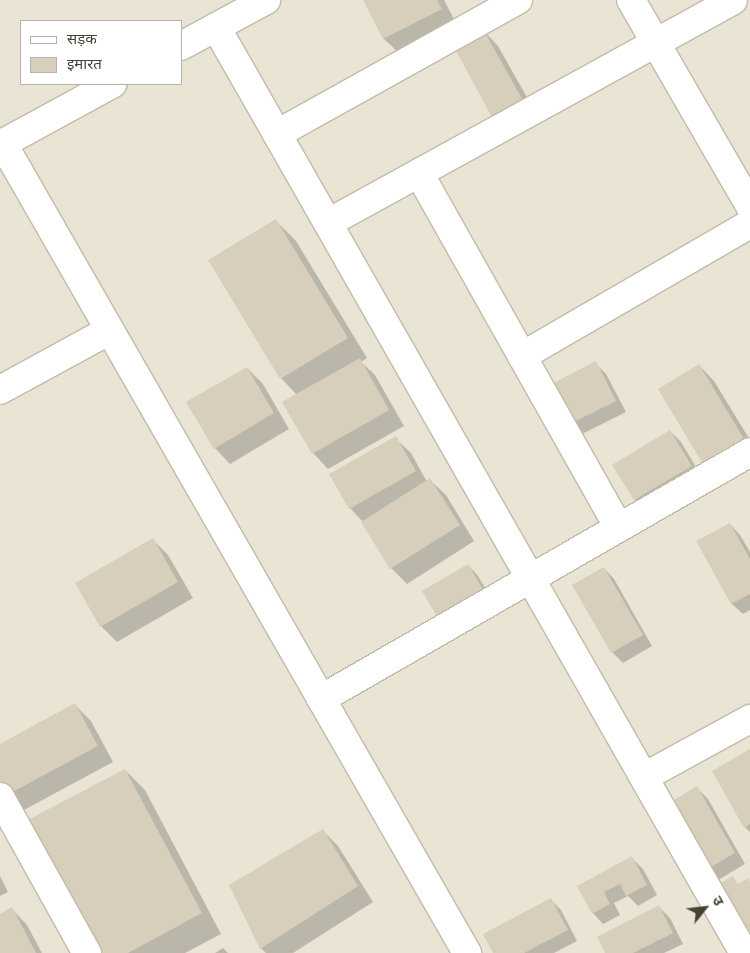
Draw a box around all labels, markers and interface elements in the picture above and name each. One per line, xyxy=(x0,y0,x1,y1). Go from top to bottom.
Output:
legend xyxy=(20,20,182,85)
text: सड़क xyxy=(67,30,97,48)
text: इमारत xyxy=(67,55,102,73)
north arrow xyxy=(680,883,730,933)
text: उ xyxy=(709,893,727,908)

